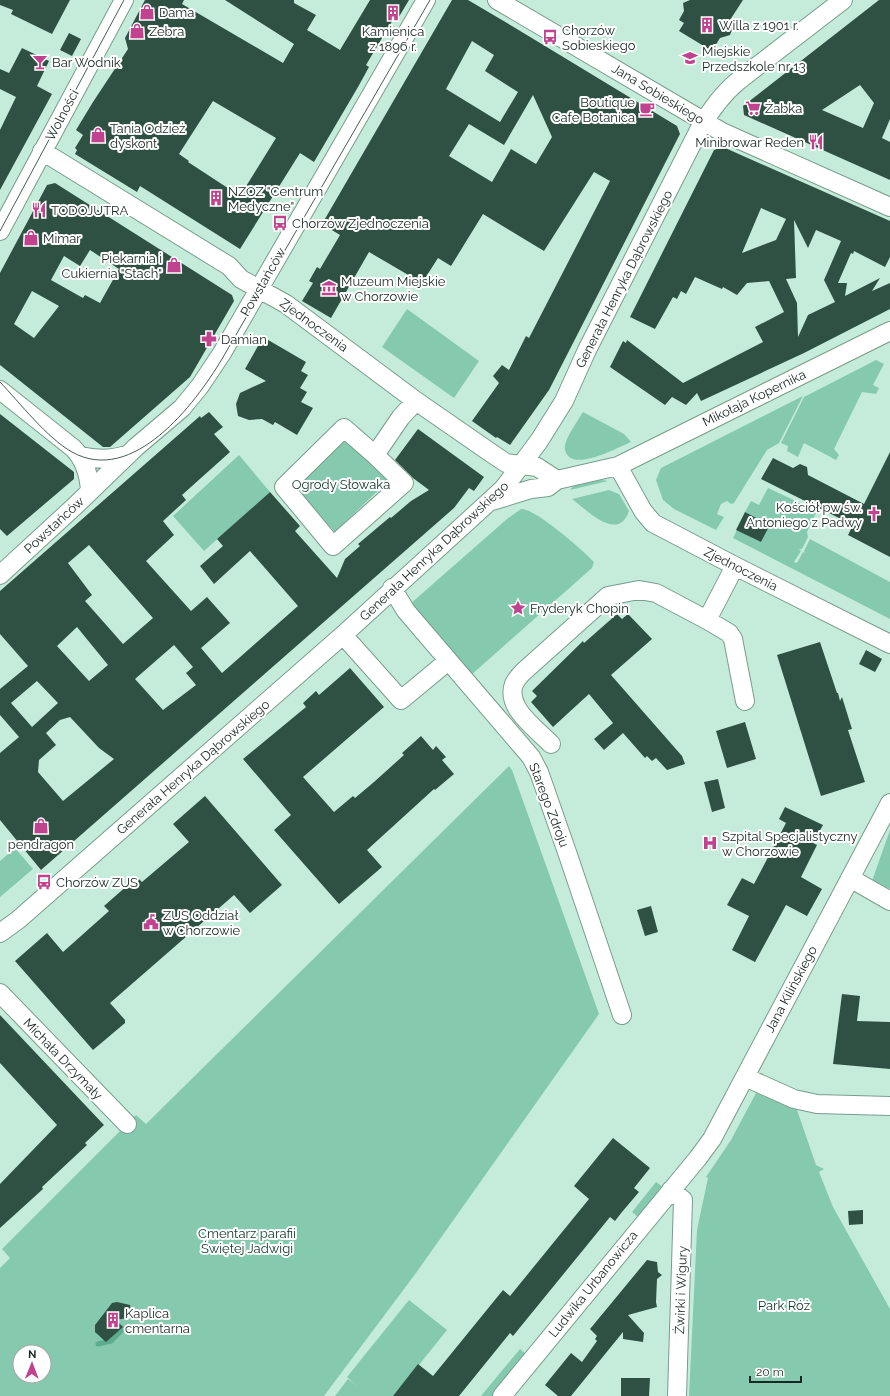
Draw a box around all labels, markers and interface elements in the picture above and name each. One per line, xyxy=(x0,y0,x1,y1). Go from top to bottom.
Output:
shop icon: Dama xyxy=(138,3,156,21)
building icon: Kamienica z 1896 r. xyxy=(384,4,402,22)
place label: Dama xyxy=(159,5,194,20)
building icon: Willa z 1901 r. xyxy=(698,16,716,34)
place label: Willa z 1901 r. xyxy=(719,18,798,33)
shop icon: Zebra xyxy=(128,22,146,40)
place label: Chorzów Sobieskiego xyxy=(562,23,636,53)
place label: Zebra xyxy=(149,24,184,39)
place label: Kamienica z 1896 r. xyxy=(362,24,424,54)
bus stop icon: Chorzów Sobieskiego xyxy=(541,28,559,46)
place label: Miejskie Przedszkole nr 13 xyxy=(702,44,806,74)
school or university icon: Miejskie Przedszkole nr 13 xyxy=(681,49,699,67)
bar icon: Bar Wodnik xyxy=(31,53,49,71)
place label: Bar Wodnik xyxy=(52,55,121,70)
street label: Jana Sobieskiego xyxy=(609,61,707,128)
street label: Wolności xyxy=(42,87,82,143)
place label: Boutique Cafe Botanica xyxy=(552,95,635,125)
supermarket icon: Żabka xyxy=(744,99,762,117)
cafe icon: Boutique Cafe Botanica xyxy=(638,100,656,118)
place label: Żabka xyxy=(765,100,802,116)
place label: Tania Odzież dyskont xyxy=(110,121,186,151)
shop icon: Tania Odzież dyskont xyxy=(89,126,107,144)
restaurant icon: Minibrowar Reden xyxy=(807,133,825,151)
place label: Minibrowar Reden xyxy=(695,135,804,150)
place label: NZOZ "Centrum Medyczne" xyxy=(228,184,323,214)
street label: Generała Henryka Dąbrowskiego xyxy=(572,187,676,370)
building icon: NZOZ "Centrum Medyczne" xyxy=(207,189,225,207)
restaurant icon: TODOJUTRA xyxy=(30,201,48,219)
place label: TODOJUTRA xyxy=(51,203,129,218)
bus stop icon: Chorzów Zjednoczenia xyxy=(271,214,289,232)
place label: Chorzów Zjednoczenia xyxy=(292,216,429,231)
shop icon: Mimar xyxy=(22,229,40,247)
place label: Mimar xyxy=(43,231,81,246)
street label: Powstańców xyxy=(237,245,289,319)
place label: Piekarnia i Cukiernia "Stach" xyxy=(62,251,162,281)
shop icon: Piekarnia i Cukiernia "Stach" xyxy=(165,256,183,274)
place label: Muzeum Miejskie w Chorzowie xyxy=(341,274,446,304)
museum icon: Muzeum Miejskie w Chorzowie xyxy=(320,279,338,297)
street label: Zjednoczenia xyxy=(277,295,351,355)
pharmacy icon: Damian xyxy=(200,330,218,348)
place label: Damian xyxy=(221,332,267,347)
street label: Mikołaja Kopernika xyxy=(700,366,808,430)
park label: Ogrody Słowaka xyxy=(292,477,390,492)
street label: Generała Henryka Dąbrowskiego xyxy=(357,478,512,624)
street label: Powstańców xyxy=(21,493,87,557)
place label: Kościół pw św. Antoniego z Padwy xyxy=(746,500,862,530)
church icon: Kościół pw św. Antoniego z Padwy xyxy=(865,505,883,523)
street label: Zjednoczenia xyxy=(702,544,780,594)
place icon: Fryderyk Chopin xyxy=(509,599,527,617)
place label: Fryderyk Chopin xyxy=(530,601,629,616)
street label: Generała Henryka Dąbrowskiego xyxy=(114,696,273,837)
street label: Starego Zdroju xyxy=(526,761,572,849)
shop icon: pendragon xyxy=(32,817,50,835)
place label: Szpital Specjalistyczny w Chorzowie xyxy=(722,829,858,859)
hospital icon: Szpital Specjalistyczny w Chorzowie xyxy=(701,834,719,852)
place label: pendragon xyxy=(8,837,74,852)
bus stop icon: Chorzów ZUS xyxy=(35,873,53,891)
place label: Chorzów ZUS xyxy=(56,875,138,890)
place label: ZUS Oddział w Chorzowie xyxy=(163,908,240,938)
public building icon: ZUS Oddział w Chorzowie xyxy=(142,913,160,931)
street label: Jana Kilińskiego xyxy=(762,943,820,1035)
street label: Michała Drzymały xyxy=(20,1015,106,1103)
park label: Cmentarz parafii Świętej Jadwigi xyxy=(198,1226,296,1256)
street label: Ludwika Urbanowicza xyxy=(545,1228,641,1340)
street label: Żwirki i Wigury xyxy=(671,1245,690,1334)
park label: Park Róż xyxy=(758,1298,810,1313)
place label: Kaplica cmentarna xyxy=(125,1306,190,1336)
building icon: Kaplica cmentarna xyxy=(104,1311,122,1329)
north arrow xyxy=(12,1344,52,1384)
text: N xyxy=(28,1348,36,1361)
scale bar xyxy=(750,1358,801,1384)
text: 20 m xyxy=(756,1365,784,1379)

